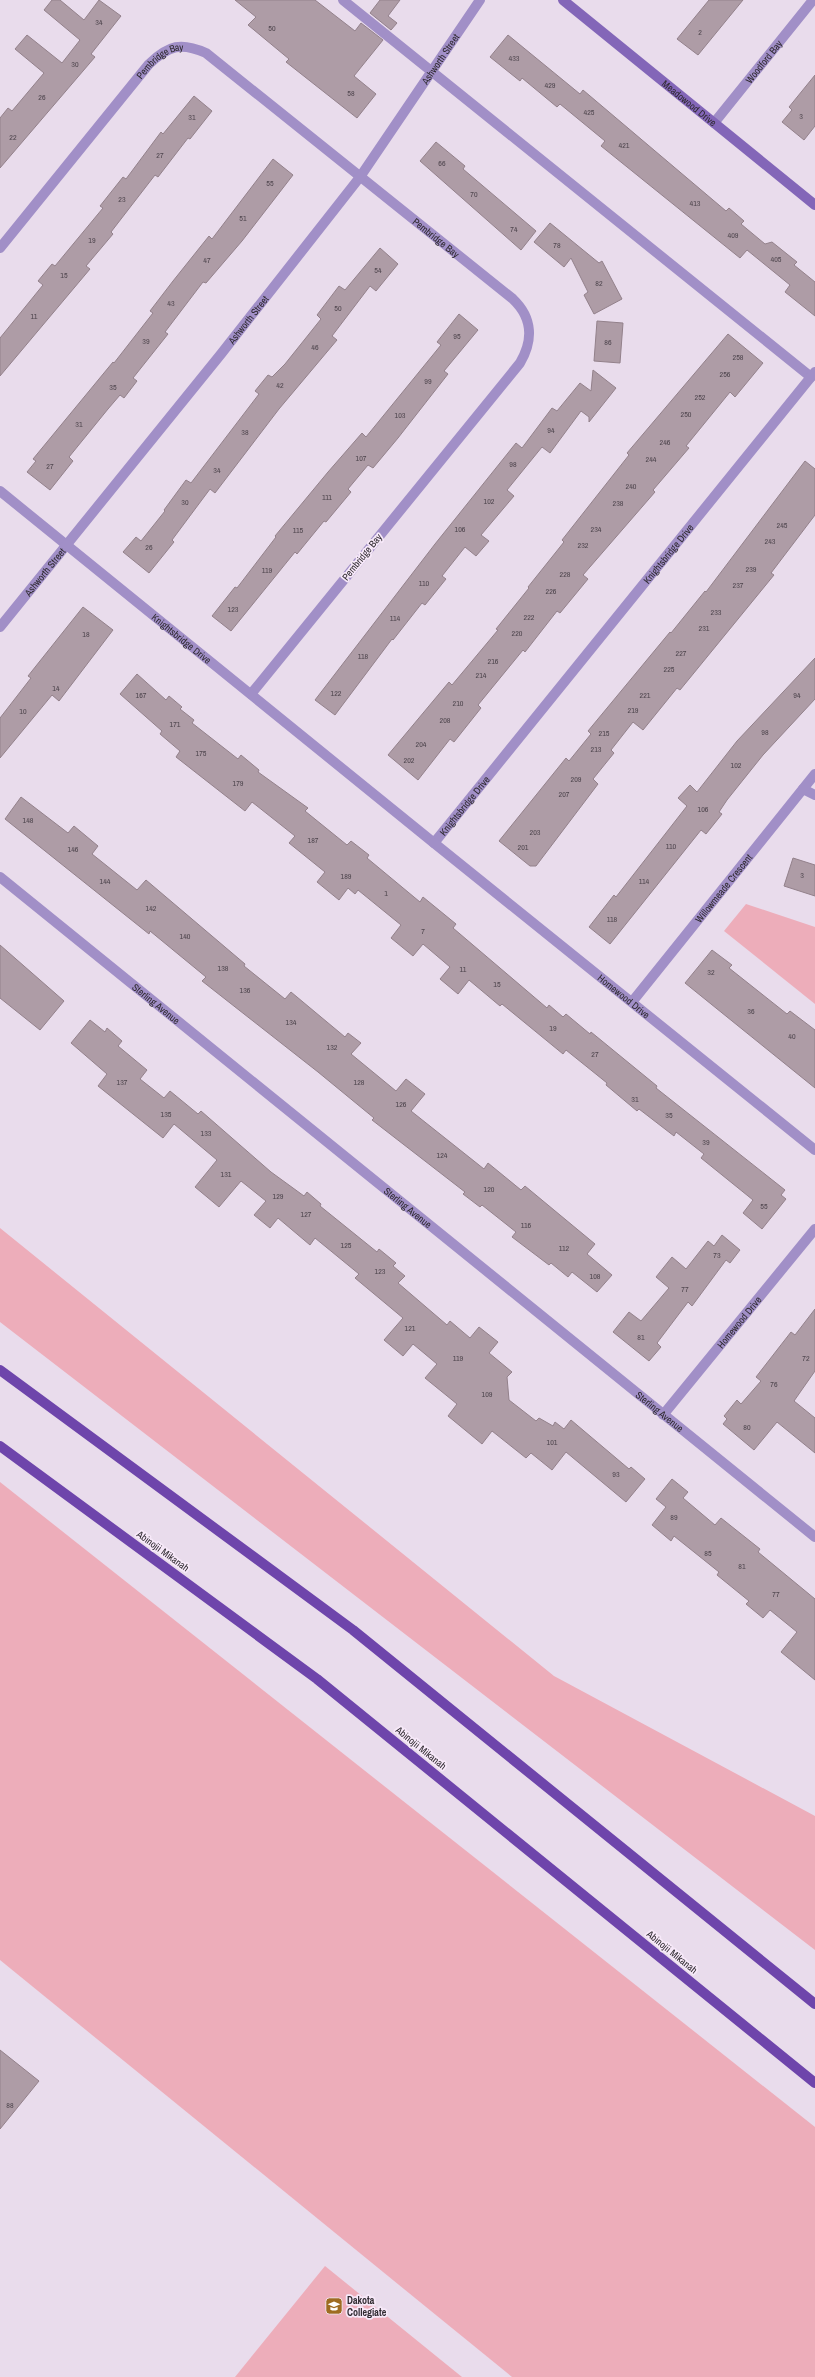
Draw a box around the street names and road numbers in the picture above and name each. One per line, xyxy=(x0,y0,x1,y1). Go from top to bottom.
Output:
street label: Ashworth Street xyxy=(418,30,462,88)
street label: Woodford Bay xyxy=(742,36,785,86)
street label: Pembridge Bay xyxy=(133,40,184,81)
street label: Meadowood Drive xyxy=(660,77,720,129)
street label: Pembridge Bay xyxy=(410,215,463,261)
street label: Ashworth Street xyxy=(224,292,272,347)
street label: Knightsbridge Drive xyxy=(640,521,696,586)
street label: Pembridge Bay xyxy=(339,530,385,583)
street label: Ashworth Street xyxy=(21,544,69,599)
street label: Knightsbridge Drive xyxy=(149,610,215,667)
street label: Knightsbridge Drive xyxy=(436,773,493,838)
street label: Willowmeade Crescent xyxy=(692,851,755,925)
street label: Homewood Drive xyxy=(595,971,653,1021)
street label: Sterling Avenue xyxy=(130,980,183,1027)
street label: Sterling Avenue xyxy=(381,1184,435,1231)
street label: Homewood Drive xyxy=(714,1293,764,1351)
street label: Sterling Avenue xyxy=(633,1388,687,1435)
street label: Abinojii Mikanah xyxy=(133,1527,192,1574)
street label: Abinojii Mikanah xyxy=(392,1723,449,1772)
street label: Abinojii Mikanah xyxy=(643,1927,700,1976)

